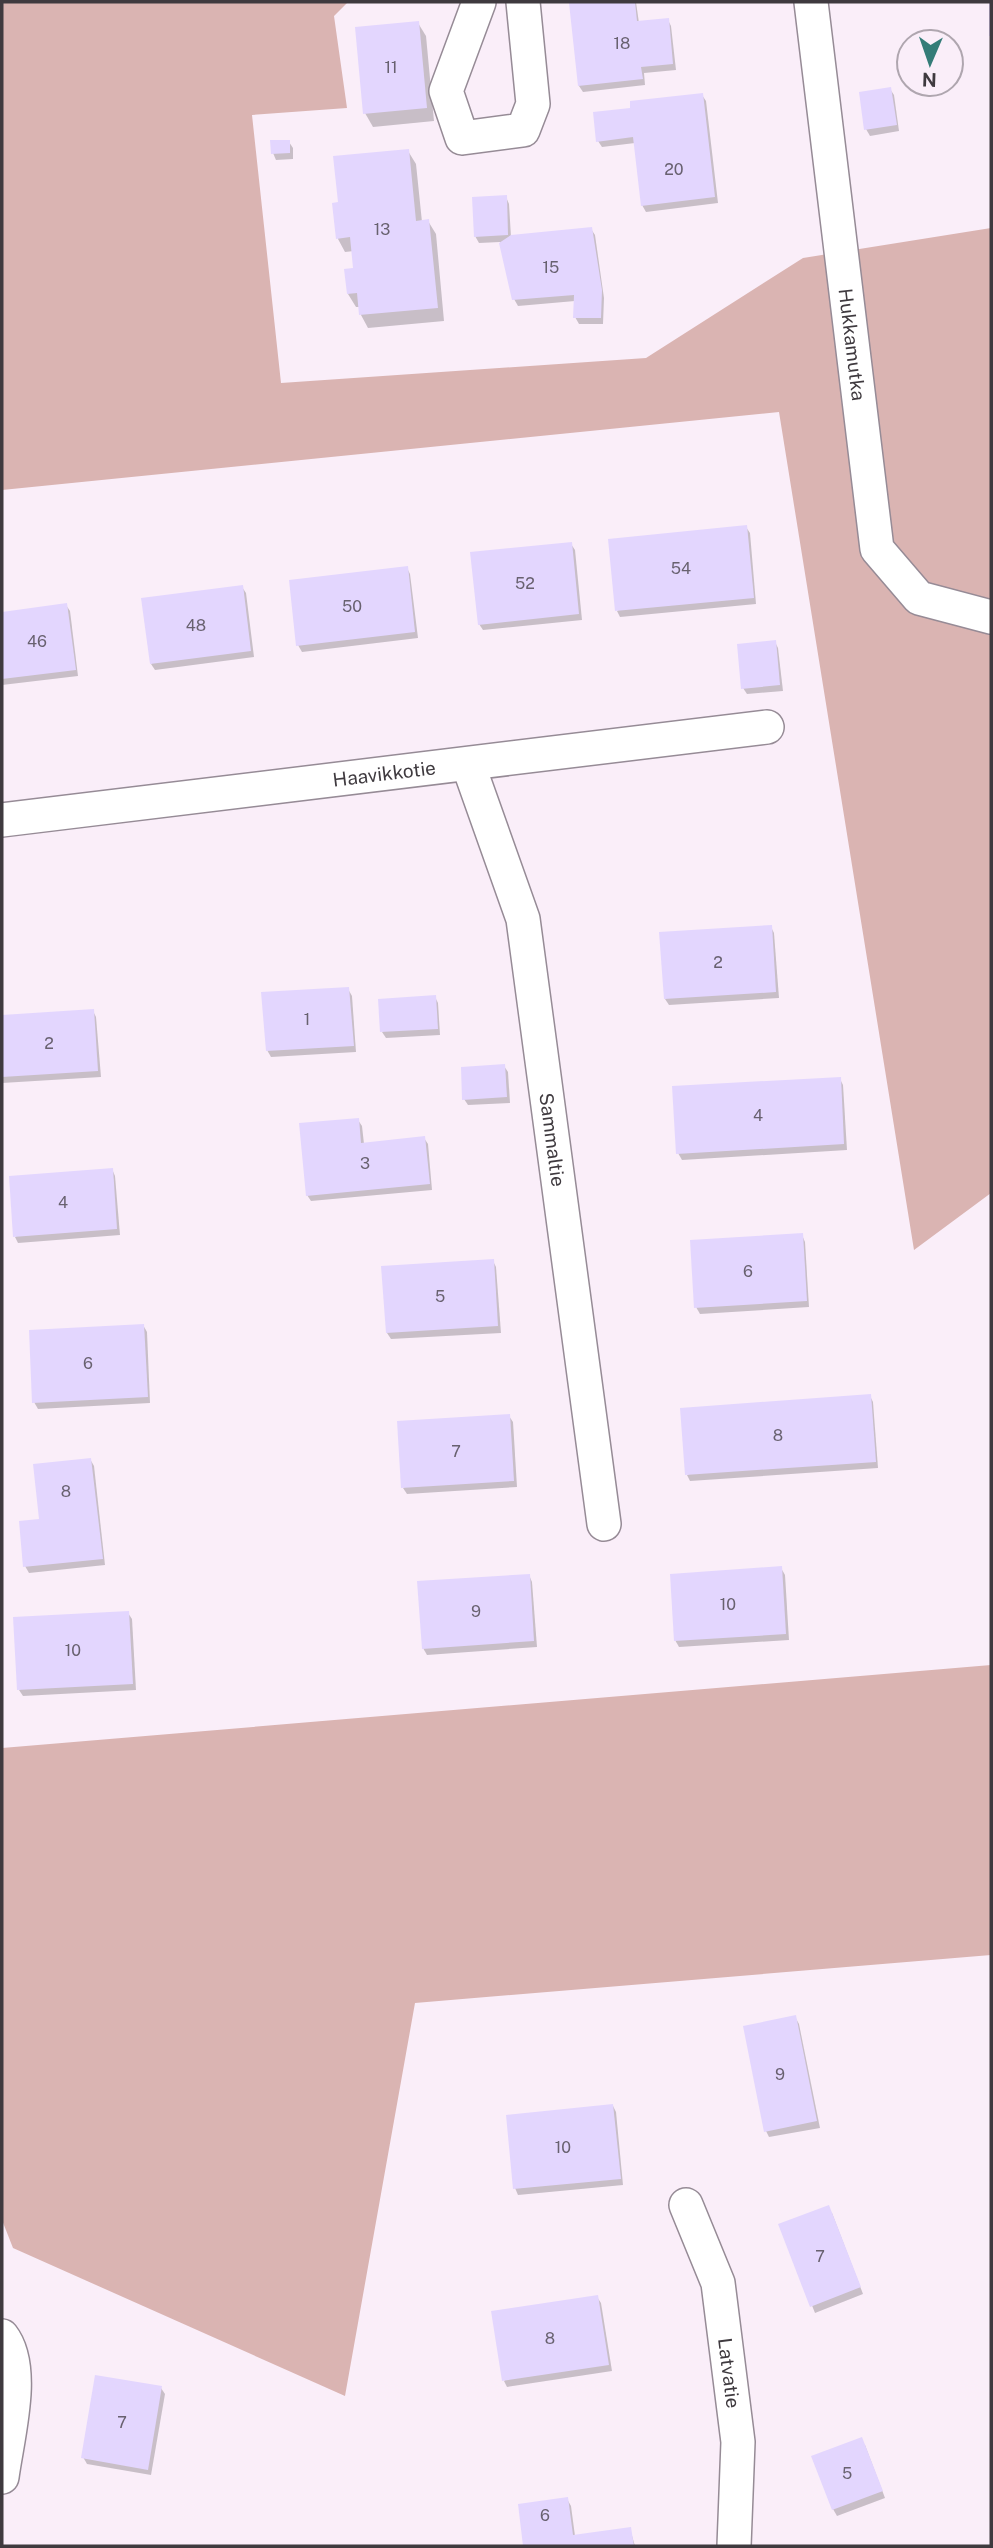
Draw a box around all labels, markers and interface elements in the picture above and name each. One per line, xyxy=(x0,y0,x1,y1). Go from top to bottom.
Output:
north arrow xyxy=(895,28,965,98)
house number: 18 xyxy=(614,34,630,53)
house number: 11 xyxy=(384,58,398,77)
text: N xyxy=(922,69,937,91)
house number: 20 xyxy=(664,160,684,179)
house number: 13 xyxy=(374,220,390,239)
house number: 15 xyxy=(543,258,559,277)
street label: Hukkamutka xyxy=(835,287,870,402)
house number: 54 xyxy=(671,559,691,578)
house number: 52 xyxy=(515,574,535,593)
house number: 50 xyxy=(342,597,362,616)
house number: 48 xyxy=(186,616,206,635)
house number: 46 xyxy=(27,632,47,651)
street label: Haavikkotie xyxy=(331,756,437,791)
house number: 2 xyxy=(713,953,723,972)
house number: 1 xyxy=(304,1010,310,1029)
house number: 2 xyxy=(44,1034,54,1053)
street label: Sammaltie xyxy=(535,1091,570,1188)
house number: 4 xyxy=(753,1106,763,1125)
house number: 3 xyxy=(360,1154,370,1173)
house number: 4 xyxy=(58,1193,68,1212)
house number: 6 xyxy=(743,1262,753,1281)
house number: 5 xyxy=(435,1287,445,1306)
house number: 6 xyxy=(83,1354,93,1373)
house number: 8 xyxy=(773,1426,783,1445)
house number: 7 xyxy=(451,1442,461,1461)
house number: 8 xyxy=(61,1482,71,1501)
house number: 10 xyxy=(720,1595,736,1614)
house number: 9 xyxy=(471,1602,481,1621)
house number: 10 xyxy=(65,1641,81,1660)
house number: 9 xyxy=(775,2065,785,2084)
house number: 10 xyxy=(555,2138,571,2157)
house number: 7 xyxy=(815,2247,825,2266)
house number: 8 xyxy=(545,2329,555,2348)
street label: Latvatie xyxy=(714,2337,745,2409)
house number: 7 xyxy=(117,2413,127,2432)
house number: 5 xyxy=(842,2464,852,2483)
house number: 6 xyxy=(540,2506,550,2525)

